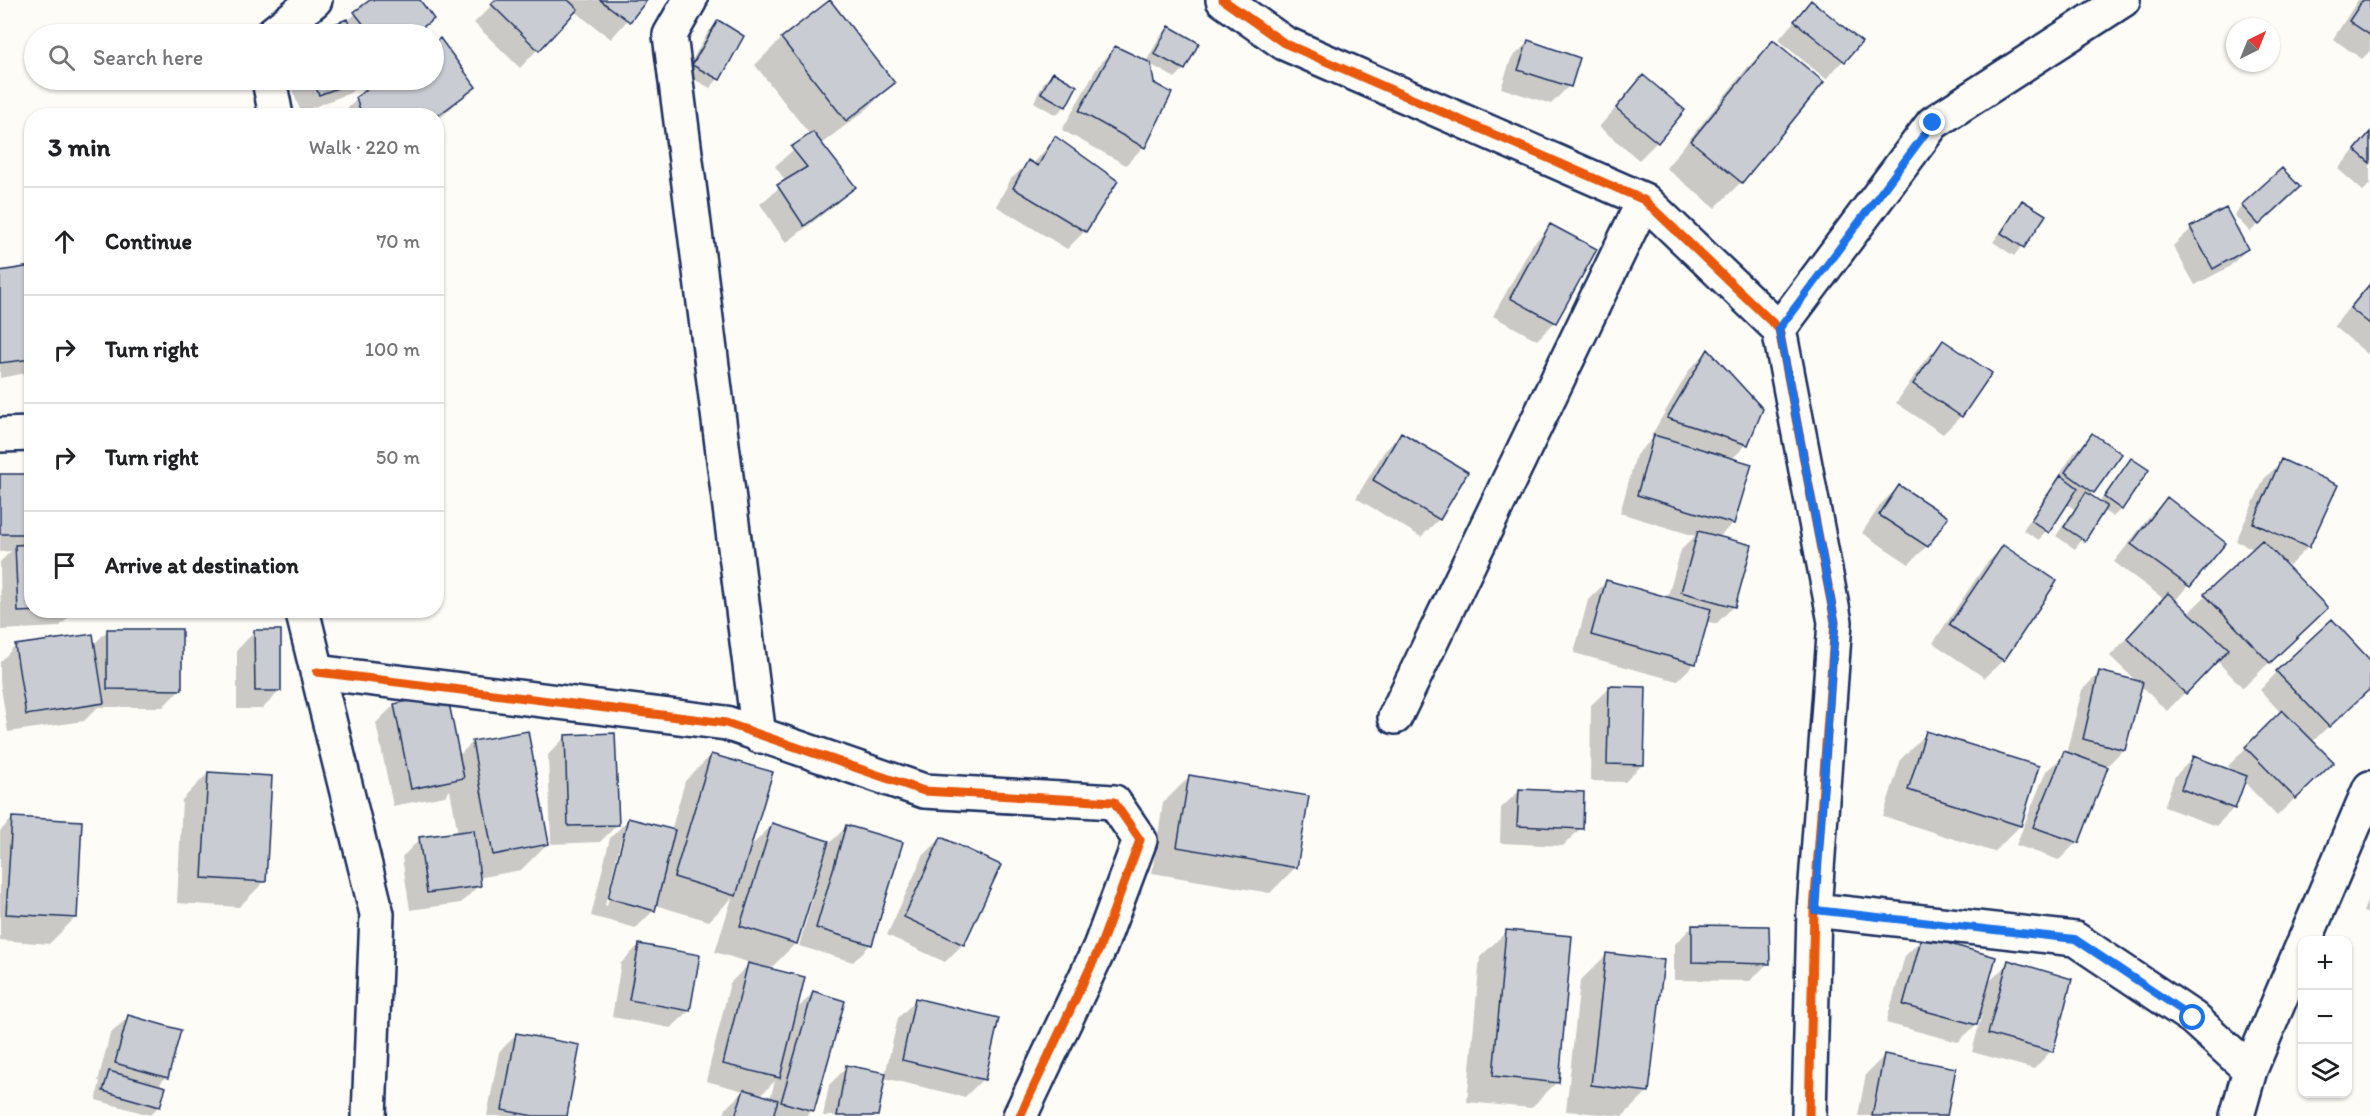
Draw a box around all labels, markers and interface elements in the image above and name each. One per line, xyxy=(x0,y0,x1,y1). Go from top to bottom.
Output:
north arrow xyxy=(2226,18,2280,72)
search box xyxy=(24,24,444,90)
icon: search xyxy=(45,41,78,74)
text: Search here xyxy=(93,44,203,71)
route end xyxy=(1919,109,1945,135)
text: 3 min xyxy=(48,131,110,163)
text: Walk · 220 m xyxy=(309,135,420,159)
icon: ahead xyxy=(48,225,81,258)
text: Continue xyxy=(105,228,192,255)
text: 70 m xyxy=(376,229,420,253)
icon: right xyxy=(48,333,81,366)
text: Turn right xyxy=(105,336,199,363)
text: 100 m xyxy=(365,337,420,361)
icon: right xyxy=(48,441,81,474)
text: Turn right xyxy=(105,444,199,471)
text: 50 m xyxy=(376,445,420,469)
icon: arrive xyxy=(48,549,81,582)
text: Arrive at destination xyxy=(105,552,299,579)
map controls xyxy=(2298,936,2352,1098)
button: + xyxy=(2298,936,2352,990)
button: − xyxy=(2298,990,2352,1044)
route start xyxy=(2179,1004,2205,1030)
button: layers xyxy=(2298,1044,2352,1098)

